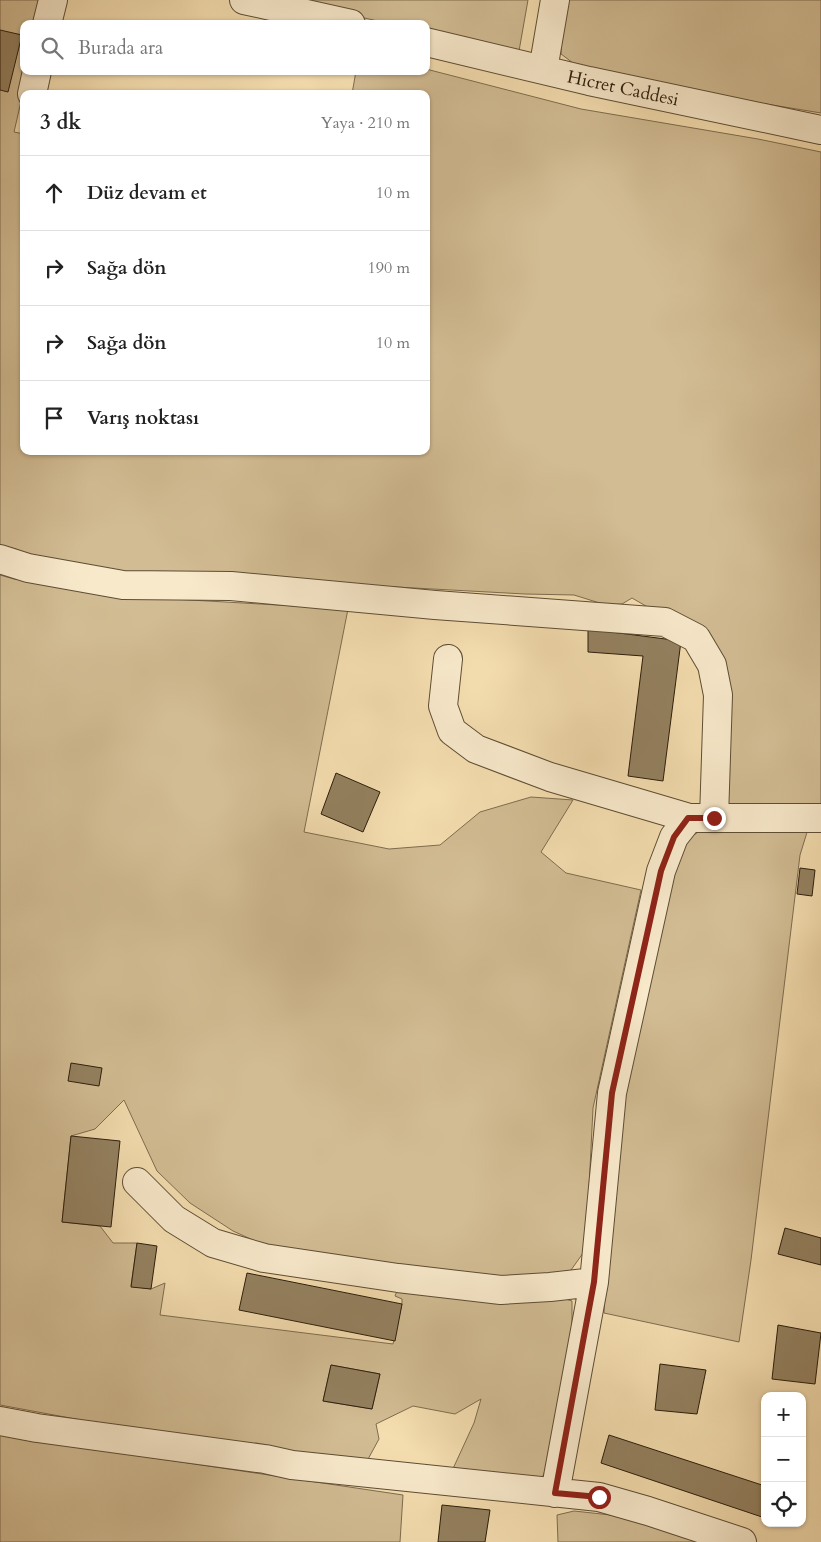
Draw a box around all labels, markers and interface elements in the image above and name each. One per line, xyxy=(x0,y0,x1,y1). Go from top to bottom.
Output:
search box xyxy=(20,20,430,75)
icon: search xyxy=(38,34,66,62)
text: Burada ara xyxy=(78,35,163,61)
street label: Hicret Caddesi xyxy=(565,64,681,113)
text: 3 dk xyxy=(40,108,81,137)
text: Yaya · 210 m xyxy=(321,112,410,134)
icon: ahead xyxy=(40,179,68,207)
text: Düz devam et xyxy=(87,180,207,206)
text: 10 m xyxy=(376,182,410,204)
icon: right xyxy=(40,254,68,282)
text: Sağa dön xyxy=(87,255,167,281)
text: 190 m xyxy=(368,257,410,279)
icon: right xyxy=(40,329,68,357)
text: Sağa dön xyxy=(87,330,167,356)
text: 10 m xyxy=(376,332,410,354)
icon: arrive xyxy=(40,404,68,432)
text: Varış noktası xyxy=(87,405,199,431)
route end xyxy=(703,807,726,830)
map controls xyxy=(761,1392,806,1527)
button: + xyxy=(761,1392,806,1437)
button: − xyxy=(761,1437,806,1482)
button: locate xyxy=(761,1482,806,1527)
route start xyxy=(588,1486,611,1509)

